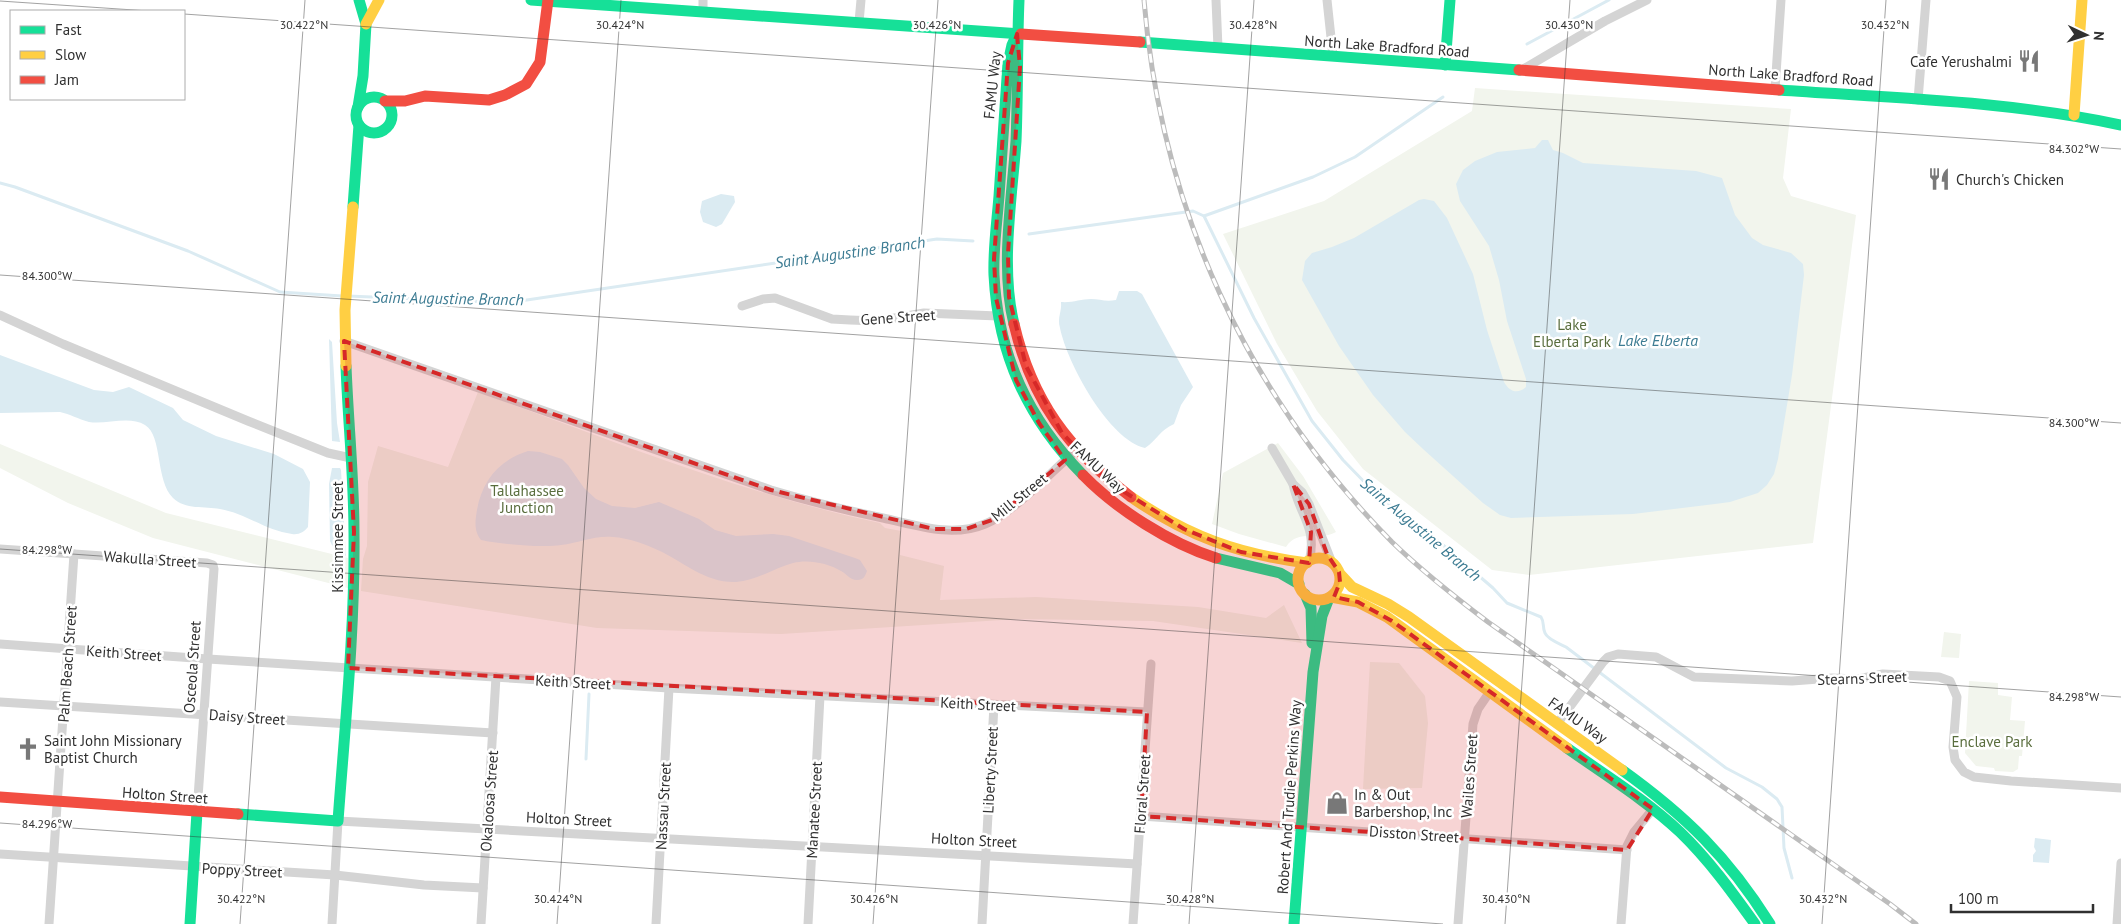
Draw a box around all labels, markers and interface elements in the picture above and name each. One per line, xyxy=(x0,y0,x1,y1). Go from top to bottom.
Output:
legend xyxy=(10,10,185,100)
north arrow xyxy=(2061,10,2111,60)
text: 30.422°N xyxy=(280,17,328,32)
text: 30.424°N xyxy=(596,17,644,32)
text: 30.426°N xyxy=(913,17,961,32)
text: 30.428°N xyxy=(1229,17,1277,32)
text: 30.430°N xyxy=(1545,17,1593,32)
text: 30.432°N xyxy=(1861,17,1909,32)
text: Fast xyxy=(55,20,82,39)
street label: North Lake Bradford Road xyxy=(1304,31,1470,61)
text: N xyxy=(2090,31,2108,41)
text: Slow xyxy=(55,45,86,64)
restaurant icon: Cafe Yerushalmi xyxy=(2016,48,2042,74)
street label: FAMU Way xyxy=(979,50,1005,120)
place label: Cafe Yerushalmi xyxy=(1910,52,2012,71)
street label: North Lake Bradford Road xyxy=(1708,60,1874,90)
text: Jam xyxy=(54,70,79,89)
text: 84.302°W xyxy=(2049,141,2099,156)
restaurant icon: Church's Chicken xyxy=(1926,166,1952,192)
place label: Church's Chicken xyxy=(1956,170,2064,189)
water label: Saint Augustine Branch xyxy=(774,232,926,272)
text: 84.300°W xyxy=(22,268,72,283)
water label: Saint Augustine Branch xyxy=(372,287,524,309)
street label: Gene Street xyxy=(860,305,936,329)
park label: Lake Elberta Park xyxy=(1533,315,1612,351)
water label: Lake Elberta xyxy=(1618,330,1698,350)
text: 84.300°W xyxy=(2049,415,2099,430)
street label: FAMU Way xyxy=(1067,437,1129,497)
street label: Mill Street xyxy=(987,469,1051,525)
water label: Saint Augustine Branch xyxy=(1357,473,1485,585)
street label: Kissimmee Street xyxy=(328,481,347,593)
park label: Tallahassee Junction xyxy=(490,481,564,517)
text: 84.298°W xyxy=(22,542,72,557)
street label: Wakulla Street xyxy=(103,546,197,572)
street label: Palm Beach Street xyxy=(53,605,81,723)
street label: Osceola Street xyxy=(179,620,205,714)
street label: Keith Street xyxy=(86,641,162,665)
street label: Stearns Street xyxy=(1817,667,1907,689)
street label: Keith Street xyxy=(535,671,611,693)
text: 84.298°W xyxy=(2049,689,2099,704)
street label: Keith Street xyxy=(940,693,1016,715)
street label: FAMU Way xyxy=(1545,693,1611,747)
street label: Robert And Trudie Perkins Way xyxy=(1273,699,1305,895)
street label: Daisy Street xyxy=(208,705,286,729)
street label: Liberty Street xyxy=(978,726,1002,814)
place label: Saint John Missionary Baptist Church xyxy=(44,731,182,767)
park label: Enclave Park xyxy=(1951,732,2033,751)
street label: Wailes Street xyxy=(1457,733,1481,819)
church icon: Saint John Missionary Baptist Church xyxy=(15,736,41,762)
street label: Okaloosa Street xyxy=(476,750,502,852)
street label: Floral Street xyxy=(1130,754,1154,834)
street label: Manatee Street xyxy=(802,761,826,859)
street label: Nassau Street xyxy=(651,762,675,850)
street label: Holton Street xyxy=(121,783,209,807)
place label: In & Out Barbershop, Inc xyxy=(1354,785,1452,821)
shop icon: In & Out Barbershop, Inc xyxy=(1324,790,1350,816)
street label: Holton Street xyxy=(526,807,612,831)
text: 84.296°W xyxy=(22,816,72,831)
street label: Disston Street xyxy=(1368,821,1460,847)
street label: Holton Street xyxy=(931,828,1017,852)
street label: Poppy Street xyxy=(201,858,283,882)
scale bar xyxy=(1951,882,2094,914)
text: 100 m xyxy=(1958,889,1999,908)
text: 30.422°N xyxy=(217,891,265,906)
text: 30.424°N xyxy=(534,891,582,906)
text: 30.426°N xyxy=(850,891,898,906)
text: 30.428°N xyxy=(1166,891,1214,906)
text: 30.430°N xyxy=(1482,891,1530,906)
text: 30.432°N xyxy=(1799,891,1847,906)

